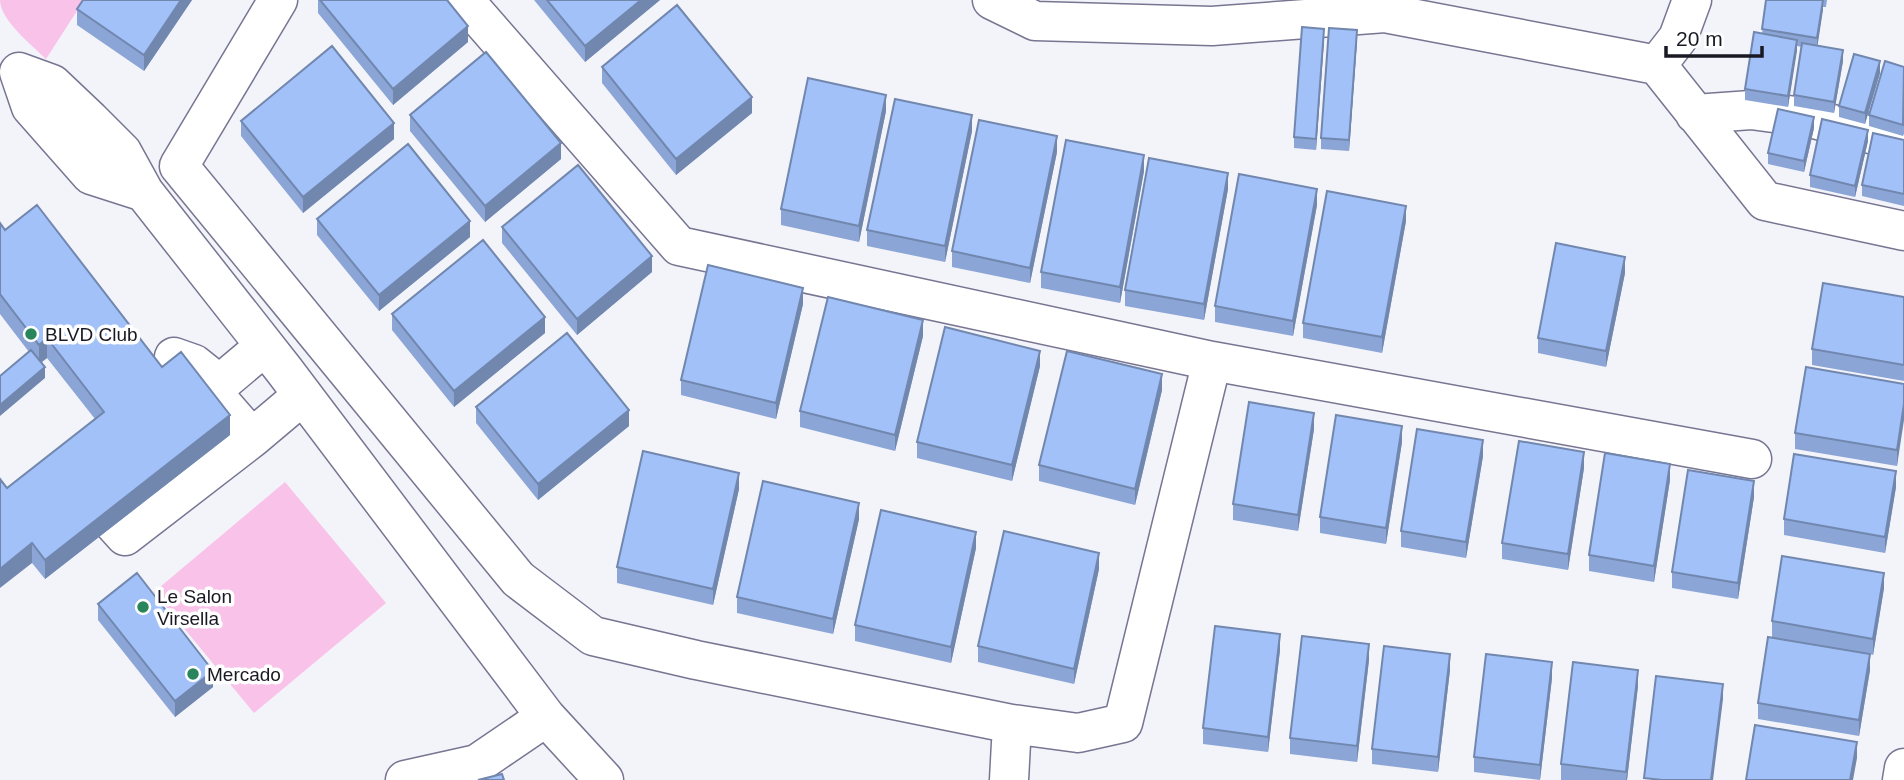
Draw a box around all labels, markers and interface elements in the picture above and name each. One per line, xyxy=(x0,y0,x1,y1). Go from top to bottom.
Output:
scale bar xyxy=(1666,14,1762,58)
text: 20 m xyxy=(1676,27,1723,50)
place label: BLVD Club xyxy=(45,324,138,345)
marker: BLVD Club xyxy=(23,326,39,342)
place label: Le Salon Virsella xyxy=(157,586,232,629)
marker: Le Salon Virsella xyxy=(135,599,151,615)
place label: Mercado xyxy=(207,664,281,685)
marker: Mercado xyxy=(185,666,201,682)

